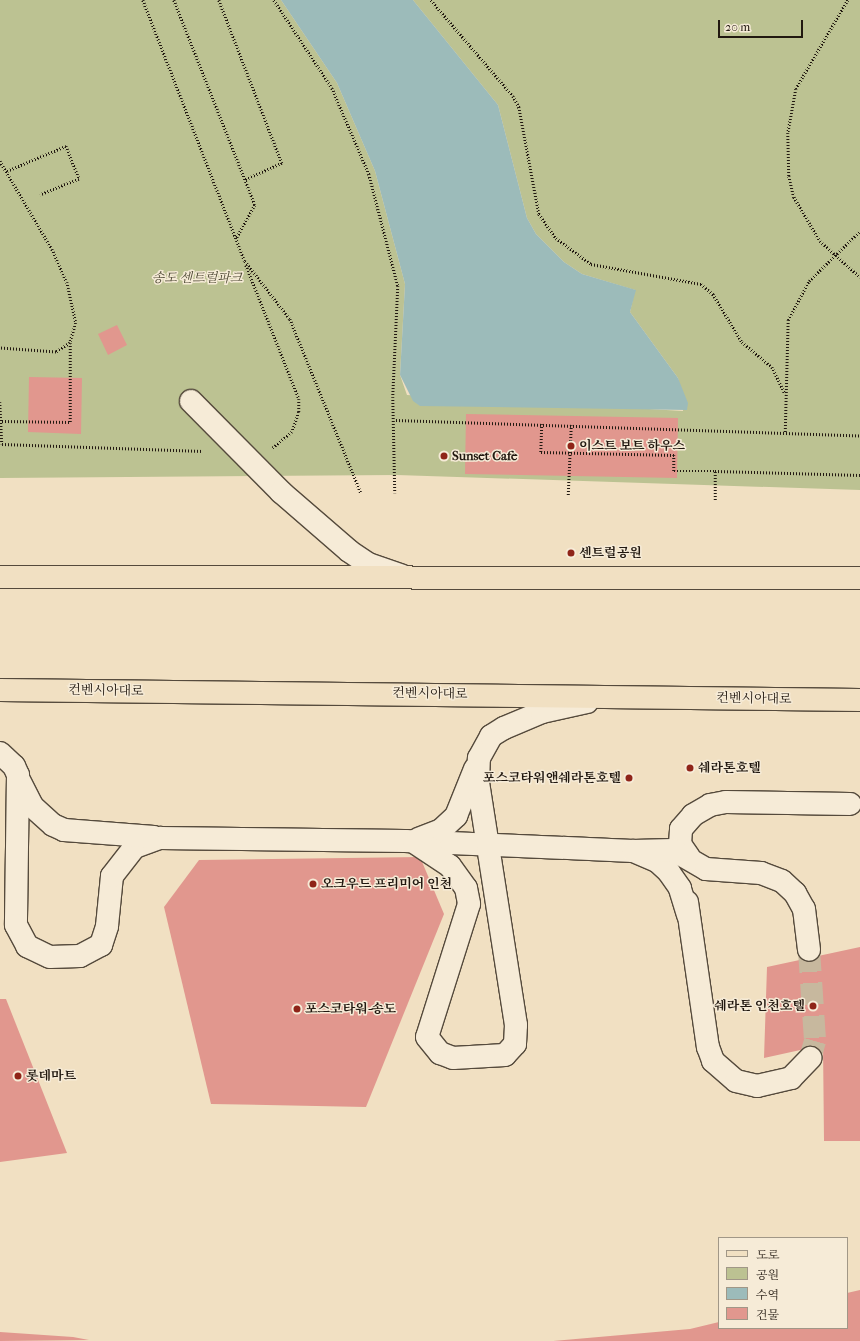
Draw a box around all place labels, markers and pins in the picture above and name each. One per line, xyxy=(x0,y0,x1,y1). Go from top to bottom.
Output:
place label: 이스트 보트 하우스 xyxy=(579,438,685,454)
marker: 이스트 보트 하우스 xyxy=(566,441,576,451)
place label: Sunset Cafe xyxy=(452,448,518,464)
marker: Sunset Cafe xyxy=(439,451,449,461)
place label: 센트럴공원 xyxy=(579,545,642,561)
marker: 센트럴공원 xyxy=(566,548,576,558)
place label: 쉐라톤호텔 xyxy=(698,760,761,776)
marker: 쉐라톤호텔 xyxy=(685,763,695,773)
place label: 포스코타워앤쉐라톤호텔 xyxy=(483,770,621,786)
marker: 포스코타워앤쉐라톤호텔 xyxy=(624,773,634,783)
place label: 오크우드 프리미어 인천 xyxy=(321,876,452,892)
marker: 오크우드 프리미어 인천 xyxy=(308,879,318,889)
place label: 쉐라톤 인천호텔 xyxy=(714,998,805,1014)
place label: 포스코타워-송도 xyxy=(305,1001,396,1017)
marker: 쉐라톤 인천호텔 xyxy=(808,1001,818,1011)
marker: 포스코타워-송도 xyxy=(292,1004,302,1014)
place label: 롯데마트 xyxy=(26,1068,76,1084)
marker: 롯데마트 xyxy=(13,1071,23,1081)

